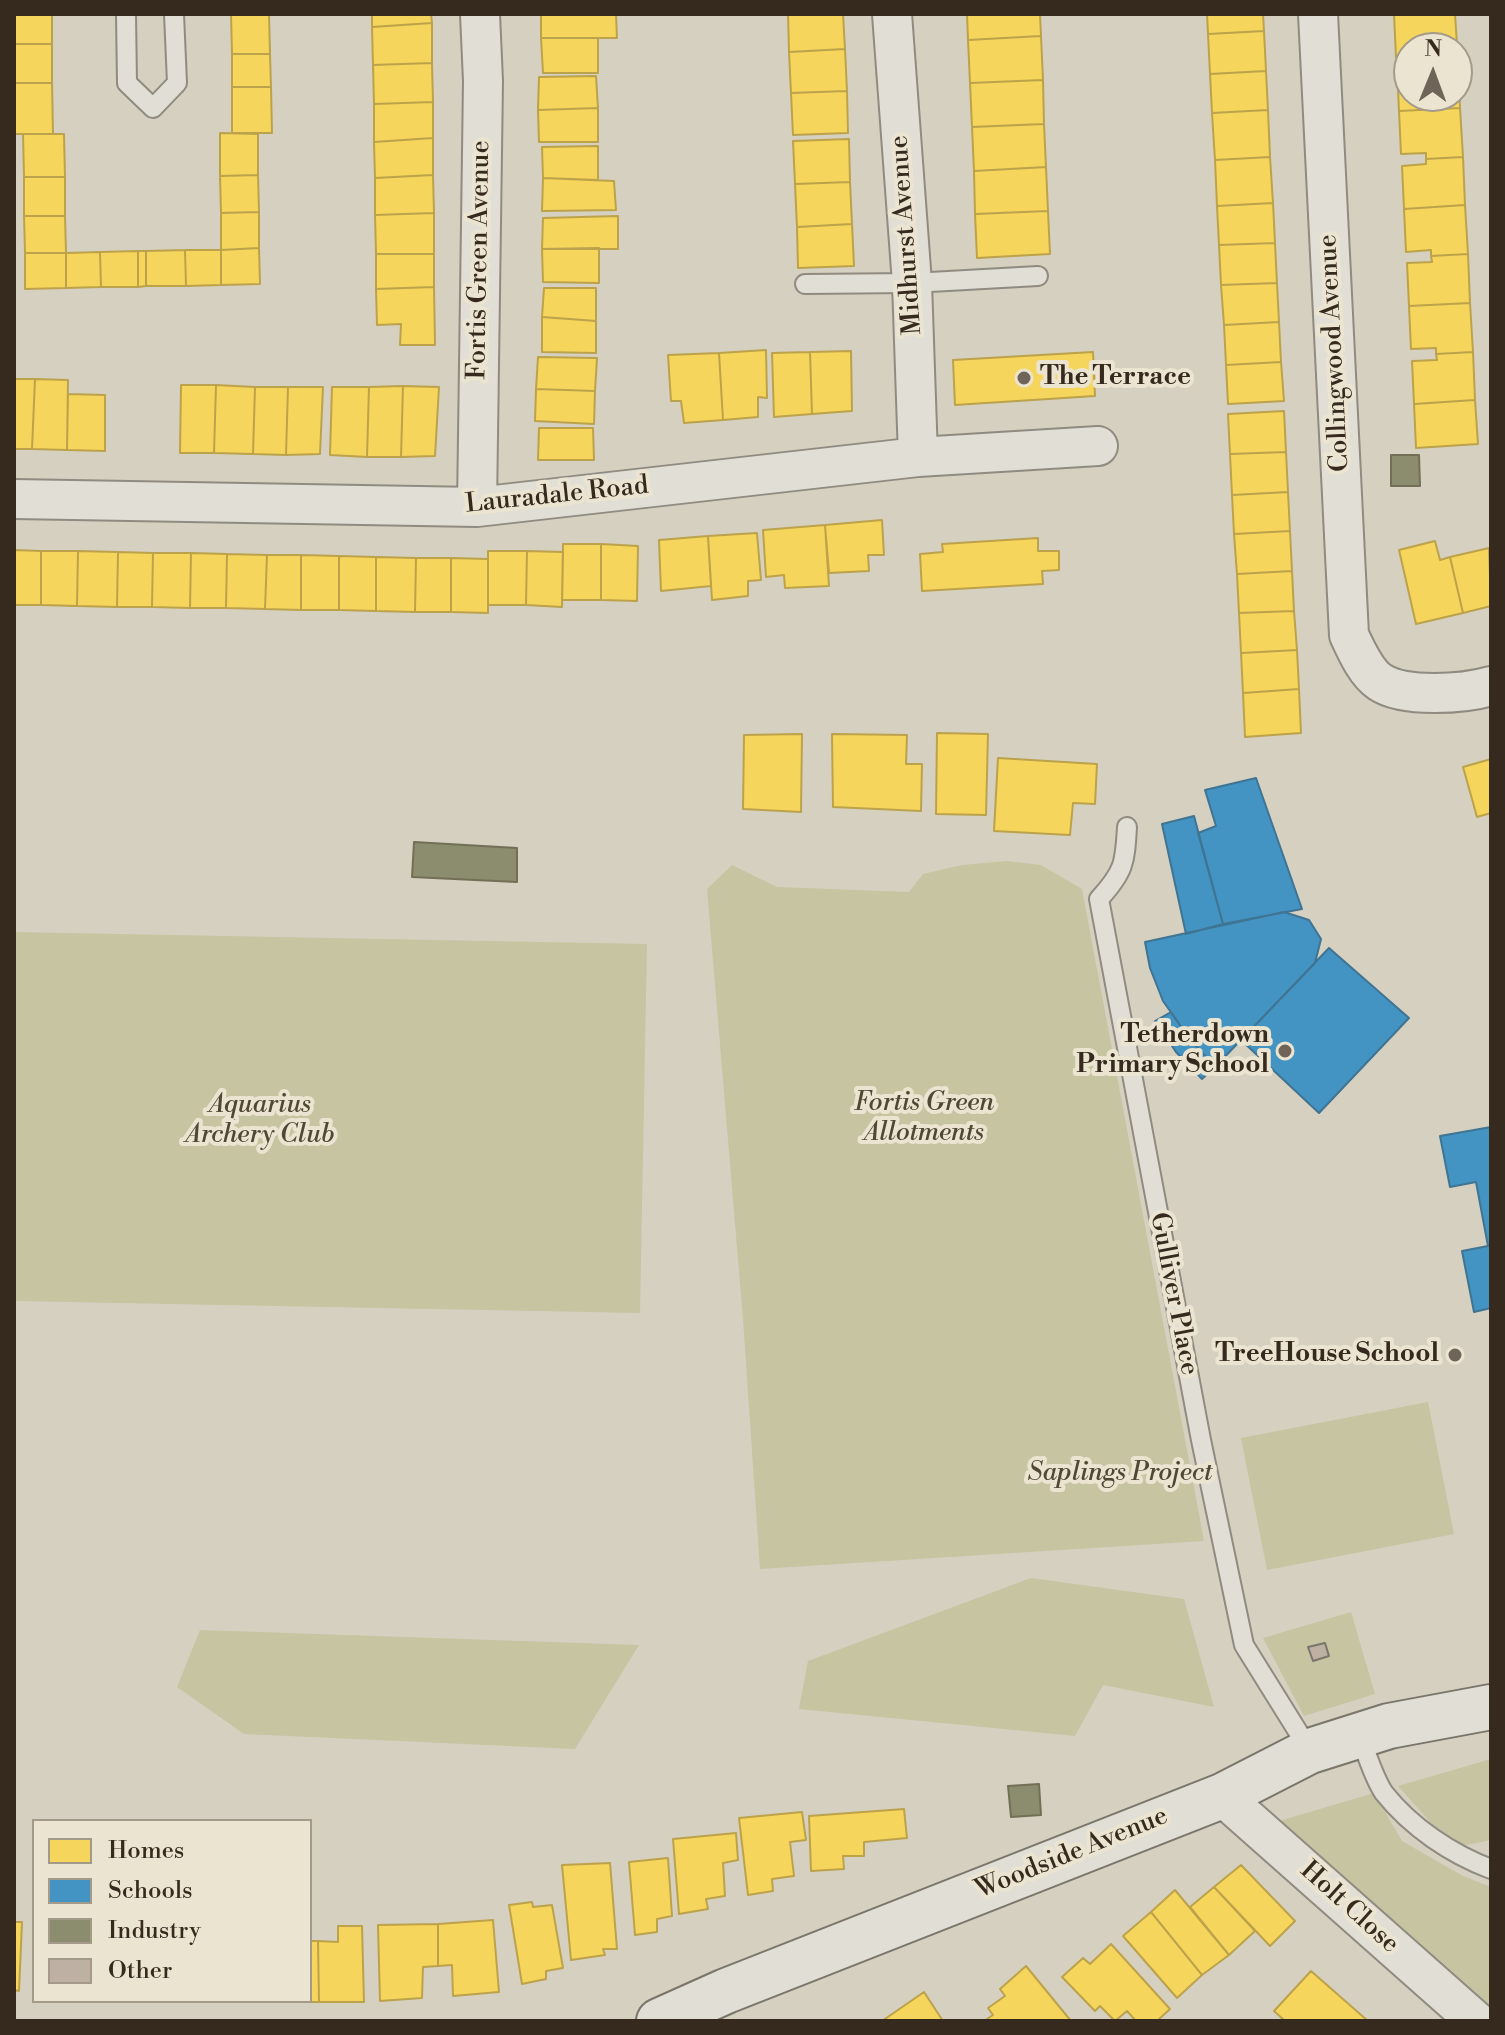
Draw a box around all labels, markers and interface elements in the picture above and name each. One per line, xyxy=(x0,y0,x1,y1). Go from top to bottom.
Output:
north arrow xyxy=(1393,32,1473,112)
text: N xyxy=(1424,36,1442,63)
street label: Midhurst Avenue xyxy=(884,134,930,336)
street label: Fortis Green Avenue xyxy=(462,140,498,380)
street label: Collingwood Avenue xyxy=(1313,233,1357,473)
place label: The Terrace xyxy=(1040,362,1191,394)
marker: The Terrace xyxy=(1015,369,1033,387)
street label: Lauradale Road xyxy=(464,471,650,521)
place label: Tetherdown Primary School xyxy=(1076,1020,1269,1082)
marker: Tetherdown Primary School xyxy=(1276,1042,1294,1060)
park label: Fortis Green Allotments xyxy=(854,1088,994,1150)
park label: Aquarius Archery Club xyxy=(186,1090,334,1152)
street label: Gulliver Place xyxy=(1142,1210,1204,1378)
place label: TreeHouse School xyxy=(1215,1339,1439,1371)
marker: TreeHouse School xyxy=(1446,1346,1464,1364)
park label: Saplings Project xyxy=(1027,1458,1213,1490)
street label: Woodside Avenue xyxy=(971,1801,1173,1907)
legend xyxy=(32,1819,312,2003)
text: Homes xyxy=(108,1836,184,1866)
street label: Holt Close xyxy=(1293,1855,1405,1961)
text: Schools xyxy=(108,1876,193,1906)
text: Industry xyxy=(108,1916,201,1946)
text: Other xyxy=(108,1956,172,1986)

